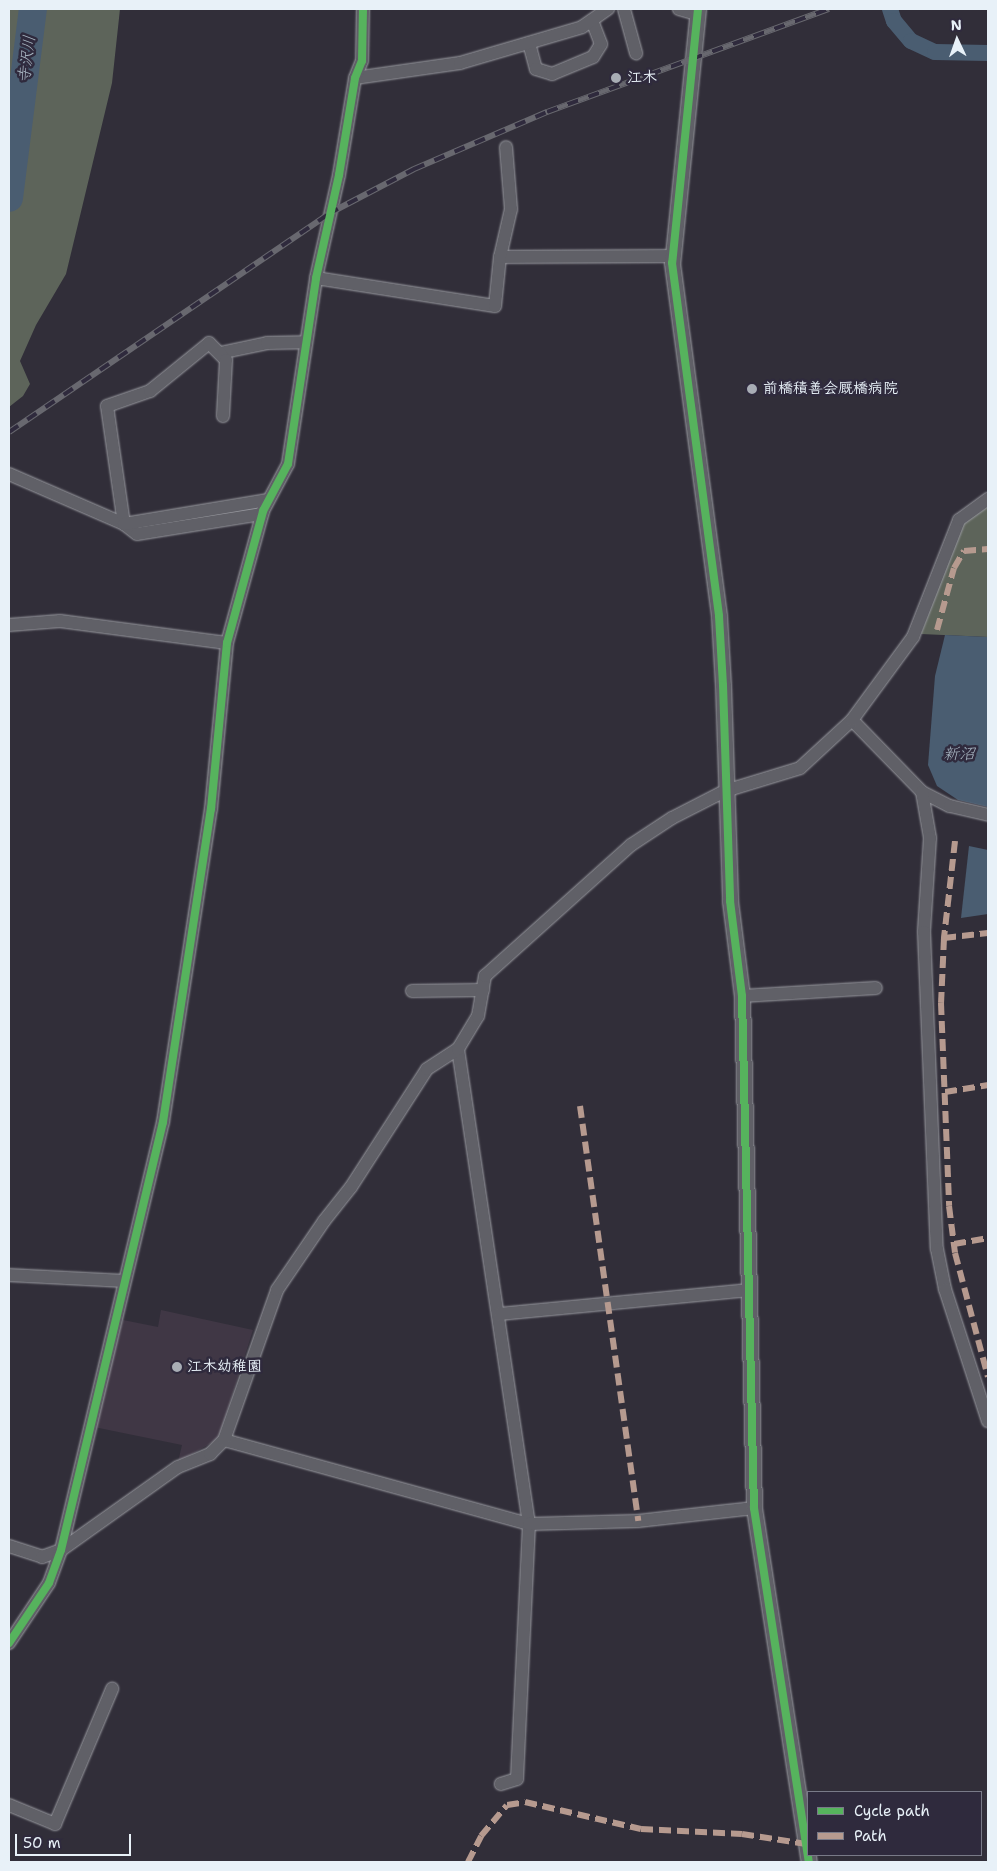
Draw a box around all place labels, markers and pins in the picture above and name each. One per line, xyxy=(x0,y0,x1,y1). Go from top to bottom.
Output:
place label: 江木 xyxy=(627,69,657,87)
marker: 江木 xyxy=(609,71,623,85)
place label: 前橋積善会厩橋病院 xyxy=(763,380,898,398)
marker: 前橋積善会厩橋病院 xyxy=(745,382,759,396)
place label: 江木幼稚園 xyxy=(187,1358,262,1376)
marker: 江木幼稚園 xyxy=(171,1361,183,1373)

